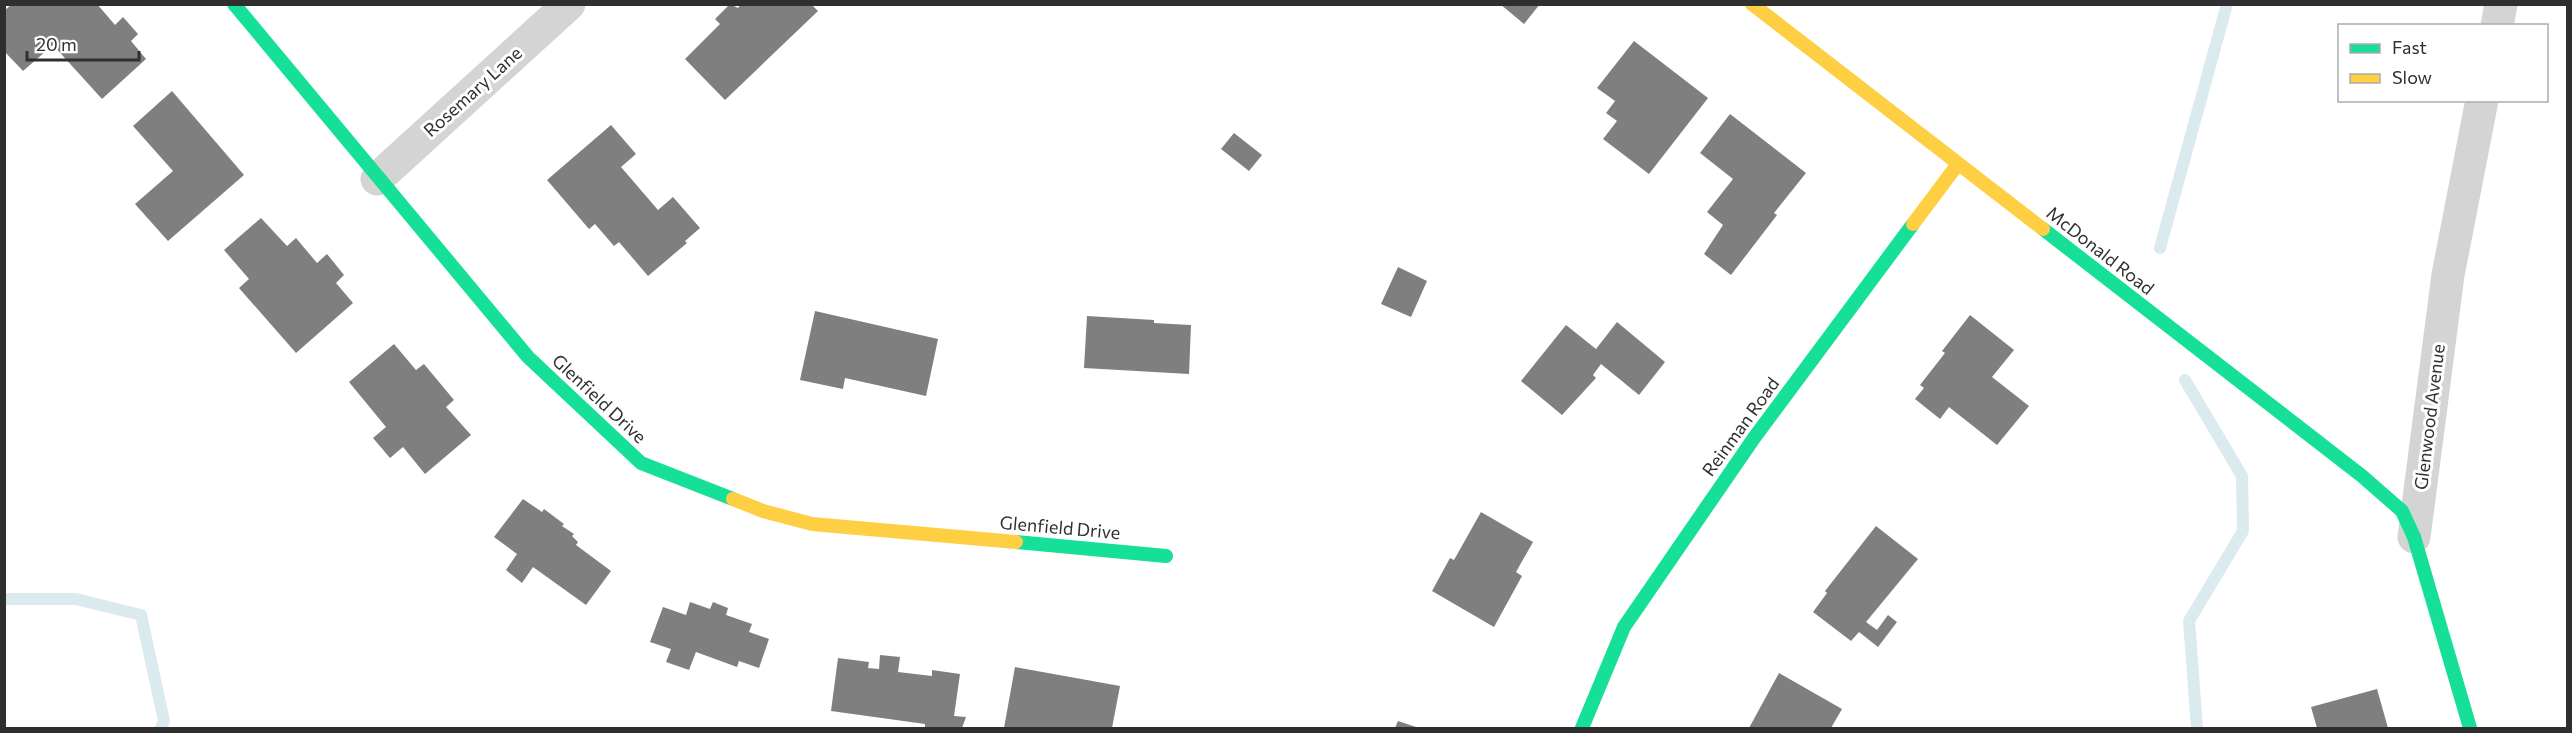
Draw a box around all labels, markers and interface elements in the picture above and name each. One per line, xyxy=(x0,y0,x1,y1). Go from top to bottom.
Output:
scale bar xyxy=(27,24,140,62)
legend xyxy=(2338,24,2548,102)
text: 20 m xyxy=(36,33,77,55)
text: Fast xyxy=(2392,36,2427,58)
street label: Rosemary Lane xyxy=(419,41,526,141)
text: Slow xyxy=(2392,66,2432,88)
street label: McDonald Road xyxy=(2043,201,2159,299)
street label: Glenwood Avenue xyxy=(2409,343,2449,491)
street label: Glenfield Drive xyxy=(548,349,651,447)
street label: Reinman Road xyxy=(1697,373,1783,480)
street label: Glenfield Drive xyxy=(999,511,1121,543)

